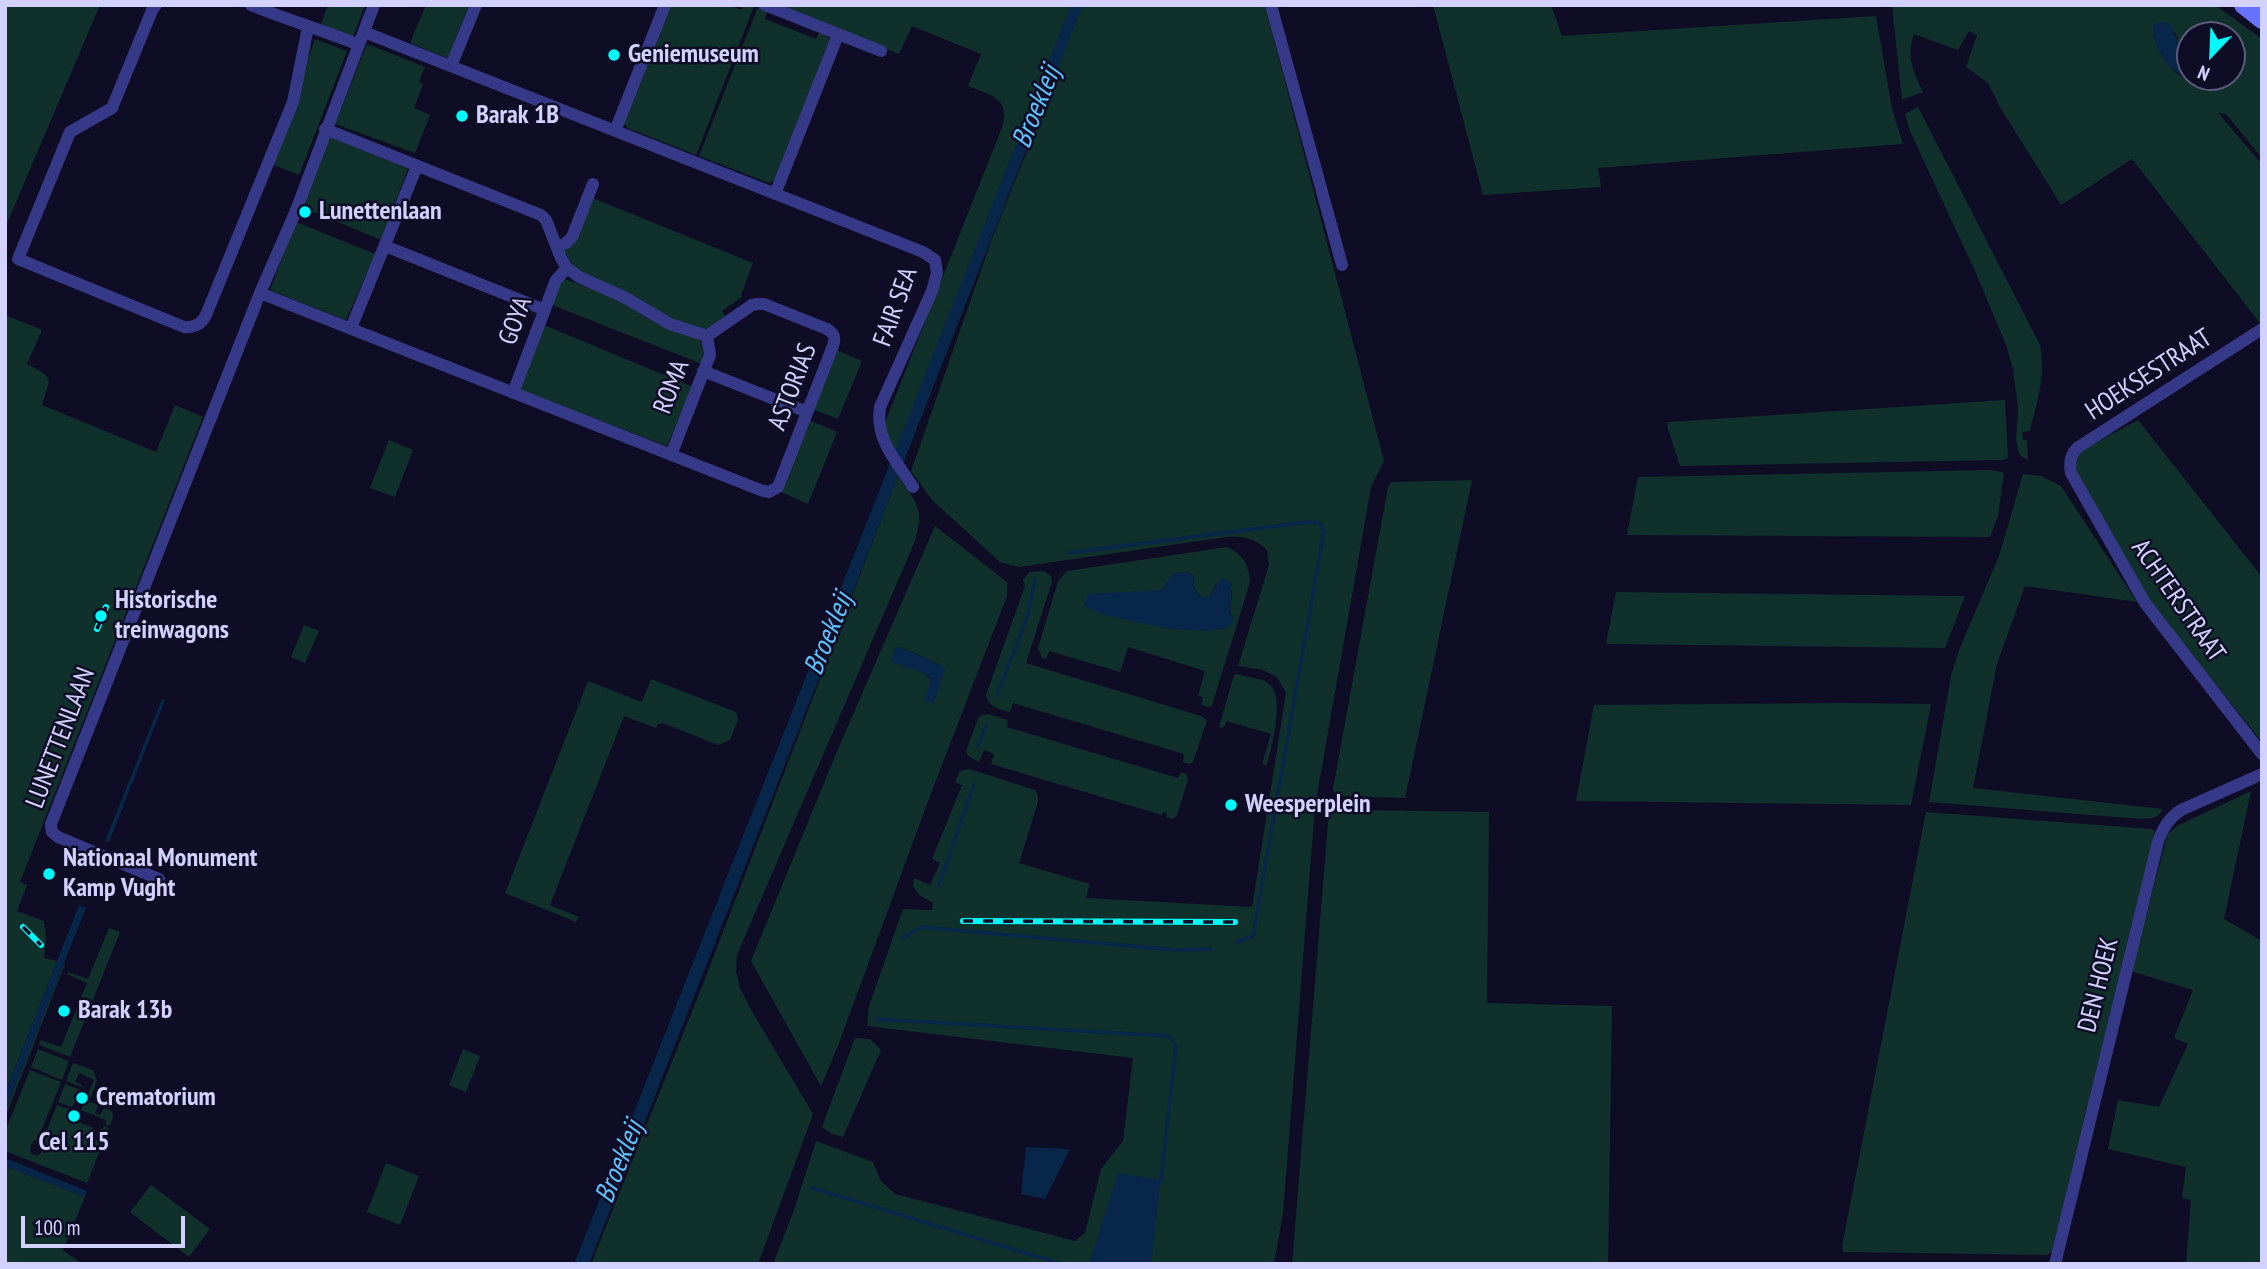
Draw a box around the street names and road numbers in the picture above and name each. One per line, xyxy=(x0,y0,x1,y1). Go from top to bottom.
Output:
street label: FAIR SEA xyxy=(867,263,925,351)
street label: GOYA xyxy=(493,293,539,349)
street label: HOEKSESTRAAT xyxy=(2080,323,2218,427)
street label: ASTORIAS xyxy=(762,339,824,435)
street label: ROMA xyxy=(648,356,696,418)
street label: ACHTERSTRAAT xyxy=(2124,534,2232,668)
street label: LUNETTENLAAN xyxy=(20,663,102,813)
street label: DEN HOEK xyxy=(2072,934,2126,1036)

